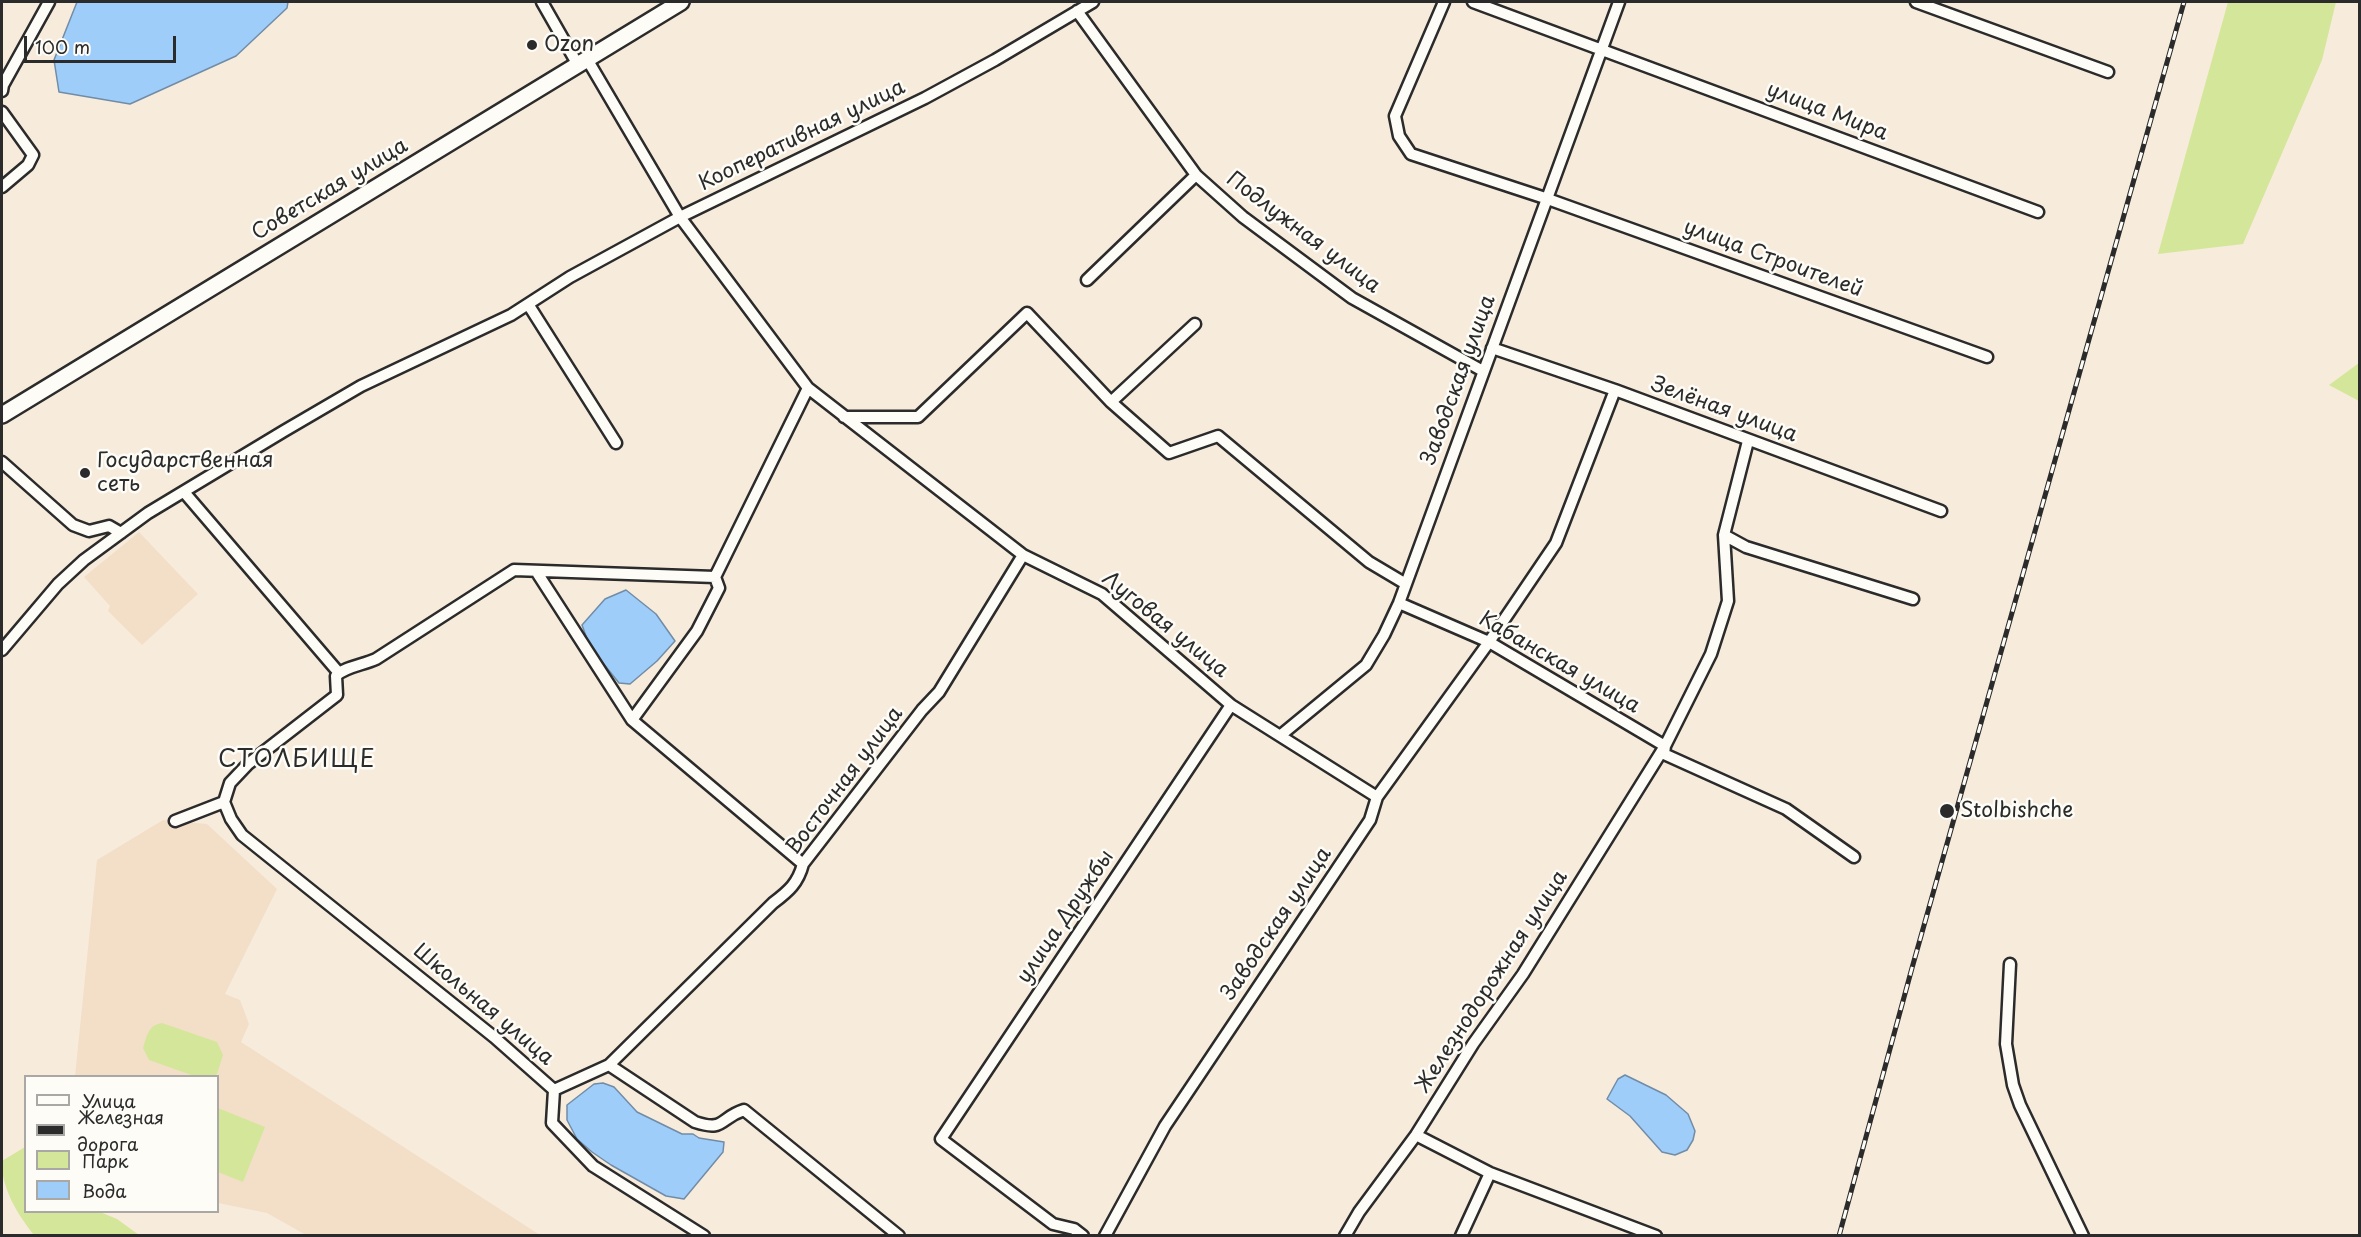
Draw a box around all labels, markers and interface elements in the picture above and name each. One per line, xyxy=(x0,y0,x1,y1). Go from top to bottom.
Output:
scale bar xyxy=(27,24,178,62)
place label: Ozon xyxy=(544,32,594,58)
text: 100 m xyxy=(35,33,90,60)
marker: Ozon xyxy=(525,38,539,52)
street label: Кооперативная улица xyxy=(695,75,909,197)
street label: улица Мира xyxy=(1763,77,1891,147)
street label: Советская улица xyxy=(247,134,413,246)
street label: Подлужная улица xyxy=(1221,167,1385,299)
street label: улица Строителей xyxy=(1680,215,1866,303)
street label: Заводская улица xyxy=(1417,292,1501,468)
street label: Зелёная улица xyxy=(1647,372,1801,448)
place label: Государственная сеть xyxy=(97,448,274,498)
marker: Государственная сеть xyxy=(78,466,92,480)
street label: Луговая улица xyxy=(1097,566,1233,684)
street label: Кабанская улица xyxy=(1474,607,1644,719)
street label: Восточная улица xyxy=(781,702,909,860)
district label: СТОЛБИЩЕ xyxy=(218,746,376,774)
place label: Stolbishche xyxy=(1960,798,2073,824)
marker: Stolbishche xyxy=(1938,802,1956,820)
street label: Заводская улица xyxy=(1217,843,1337,1005)
street label: улица Дружбы xyxy=(1012,846,1120,988)
street label: Железнодорожная улица xyxy=(1411,866,1573,1098)
street label: Школьная улица xyxy=(408,939,558,1071)
legend xyxy=(24,1075,219,1213)
text: Улица xyxy=(82,1087,136,1114)
text: Железная дорога xyxy=(77,1103,164,1157)
text: Парк xyxy=(82,1147,128,1174)
text: Вода xyxy=(82,1177,127,1204)

